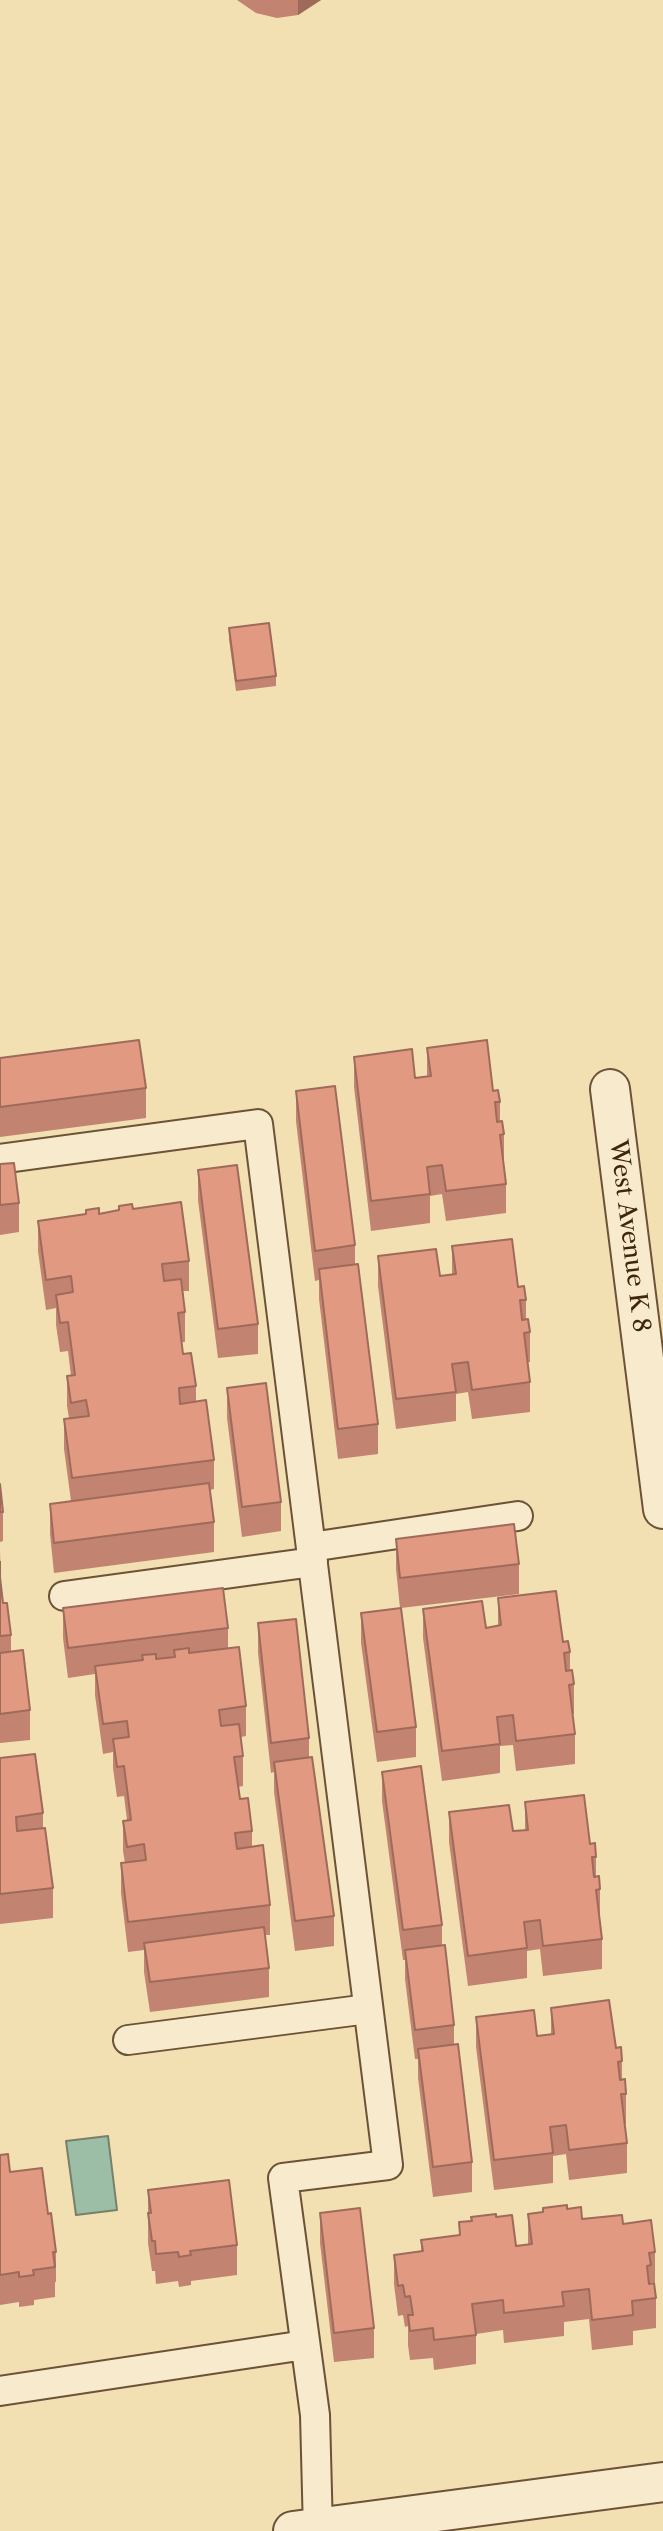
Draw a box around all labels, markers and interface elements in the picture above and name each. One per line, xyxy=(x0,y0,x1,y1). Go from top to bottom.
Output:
street label: West Avenue K 8 xyxy=(603,1138,655,1334)

